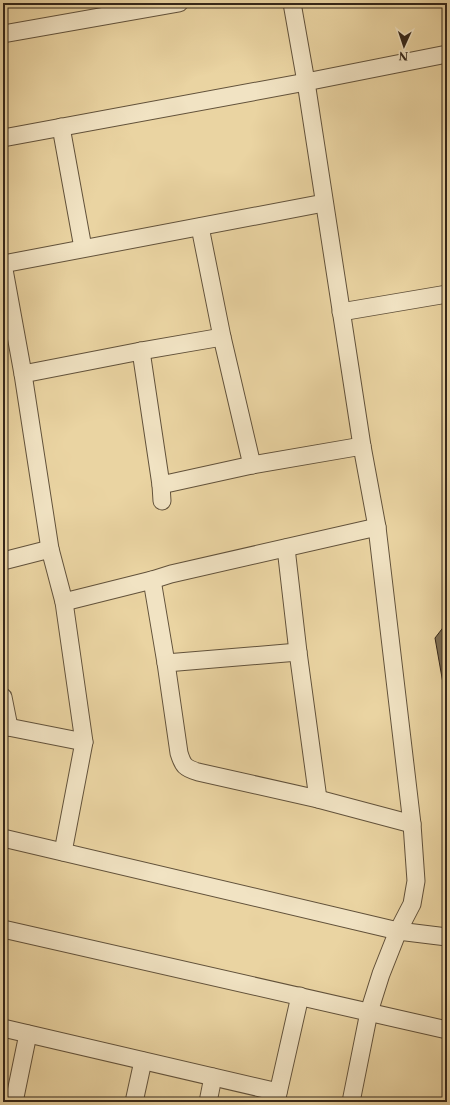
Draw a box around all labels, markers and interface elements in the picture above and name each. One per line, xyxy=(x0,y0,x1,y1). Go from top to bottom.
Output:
north arrow xyxy=(384,26,424,66)
text: N xyxy=(398,49,409,63)

